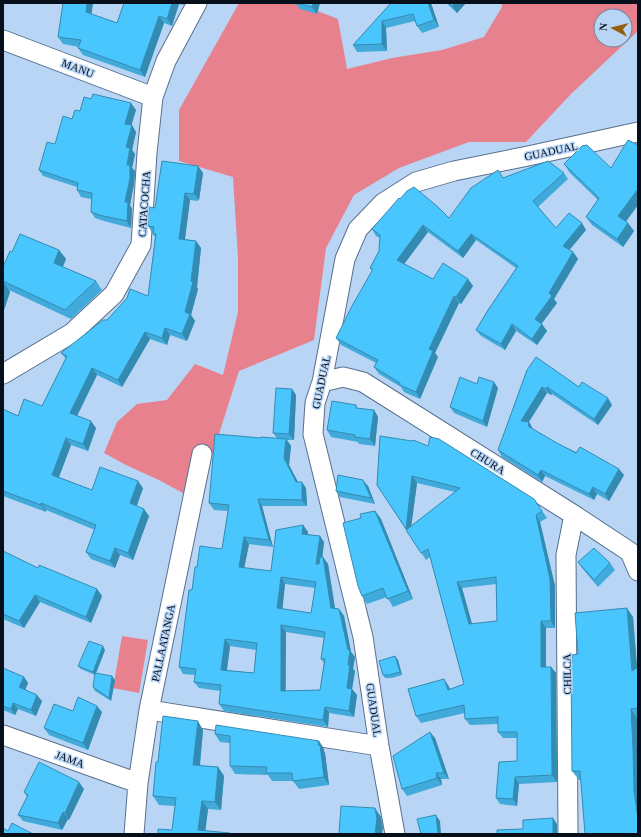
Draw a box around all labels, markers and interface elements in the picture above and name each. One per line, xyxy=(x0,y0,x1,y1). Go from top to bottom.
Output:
north arrow xyxy=(593,8,633,48)
text: N xyxy=(597,22,610,31)
street label: MANU xyxy=(60,56,96,80)
street label: GUADUAL xyxy=(523,139,579,163)
street label: CATACOCHA xyxy=(136,170,152,238)
street label: GUADUAL xyxy=(309,354,333,410)
street label: CHURA xyxy=(468,446,508,476)
street label: PALLAATANGA xyxy=(149,603,177,683)
street label: CHILCA xyxy=(561,653,573,695)
street label: GUADUAL xyxy=(364,682,384,738)
street label: JAMA xyxy=(54,748,86,770)

